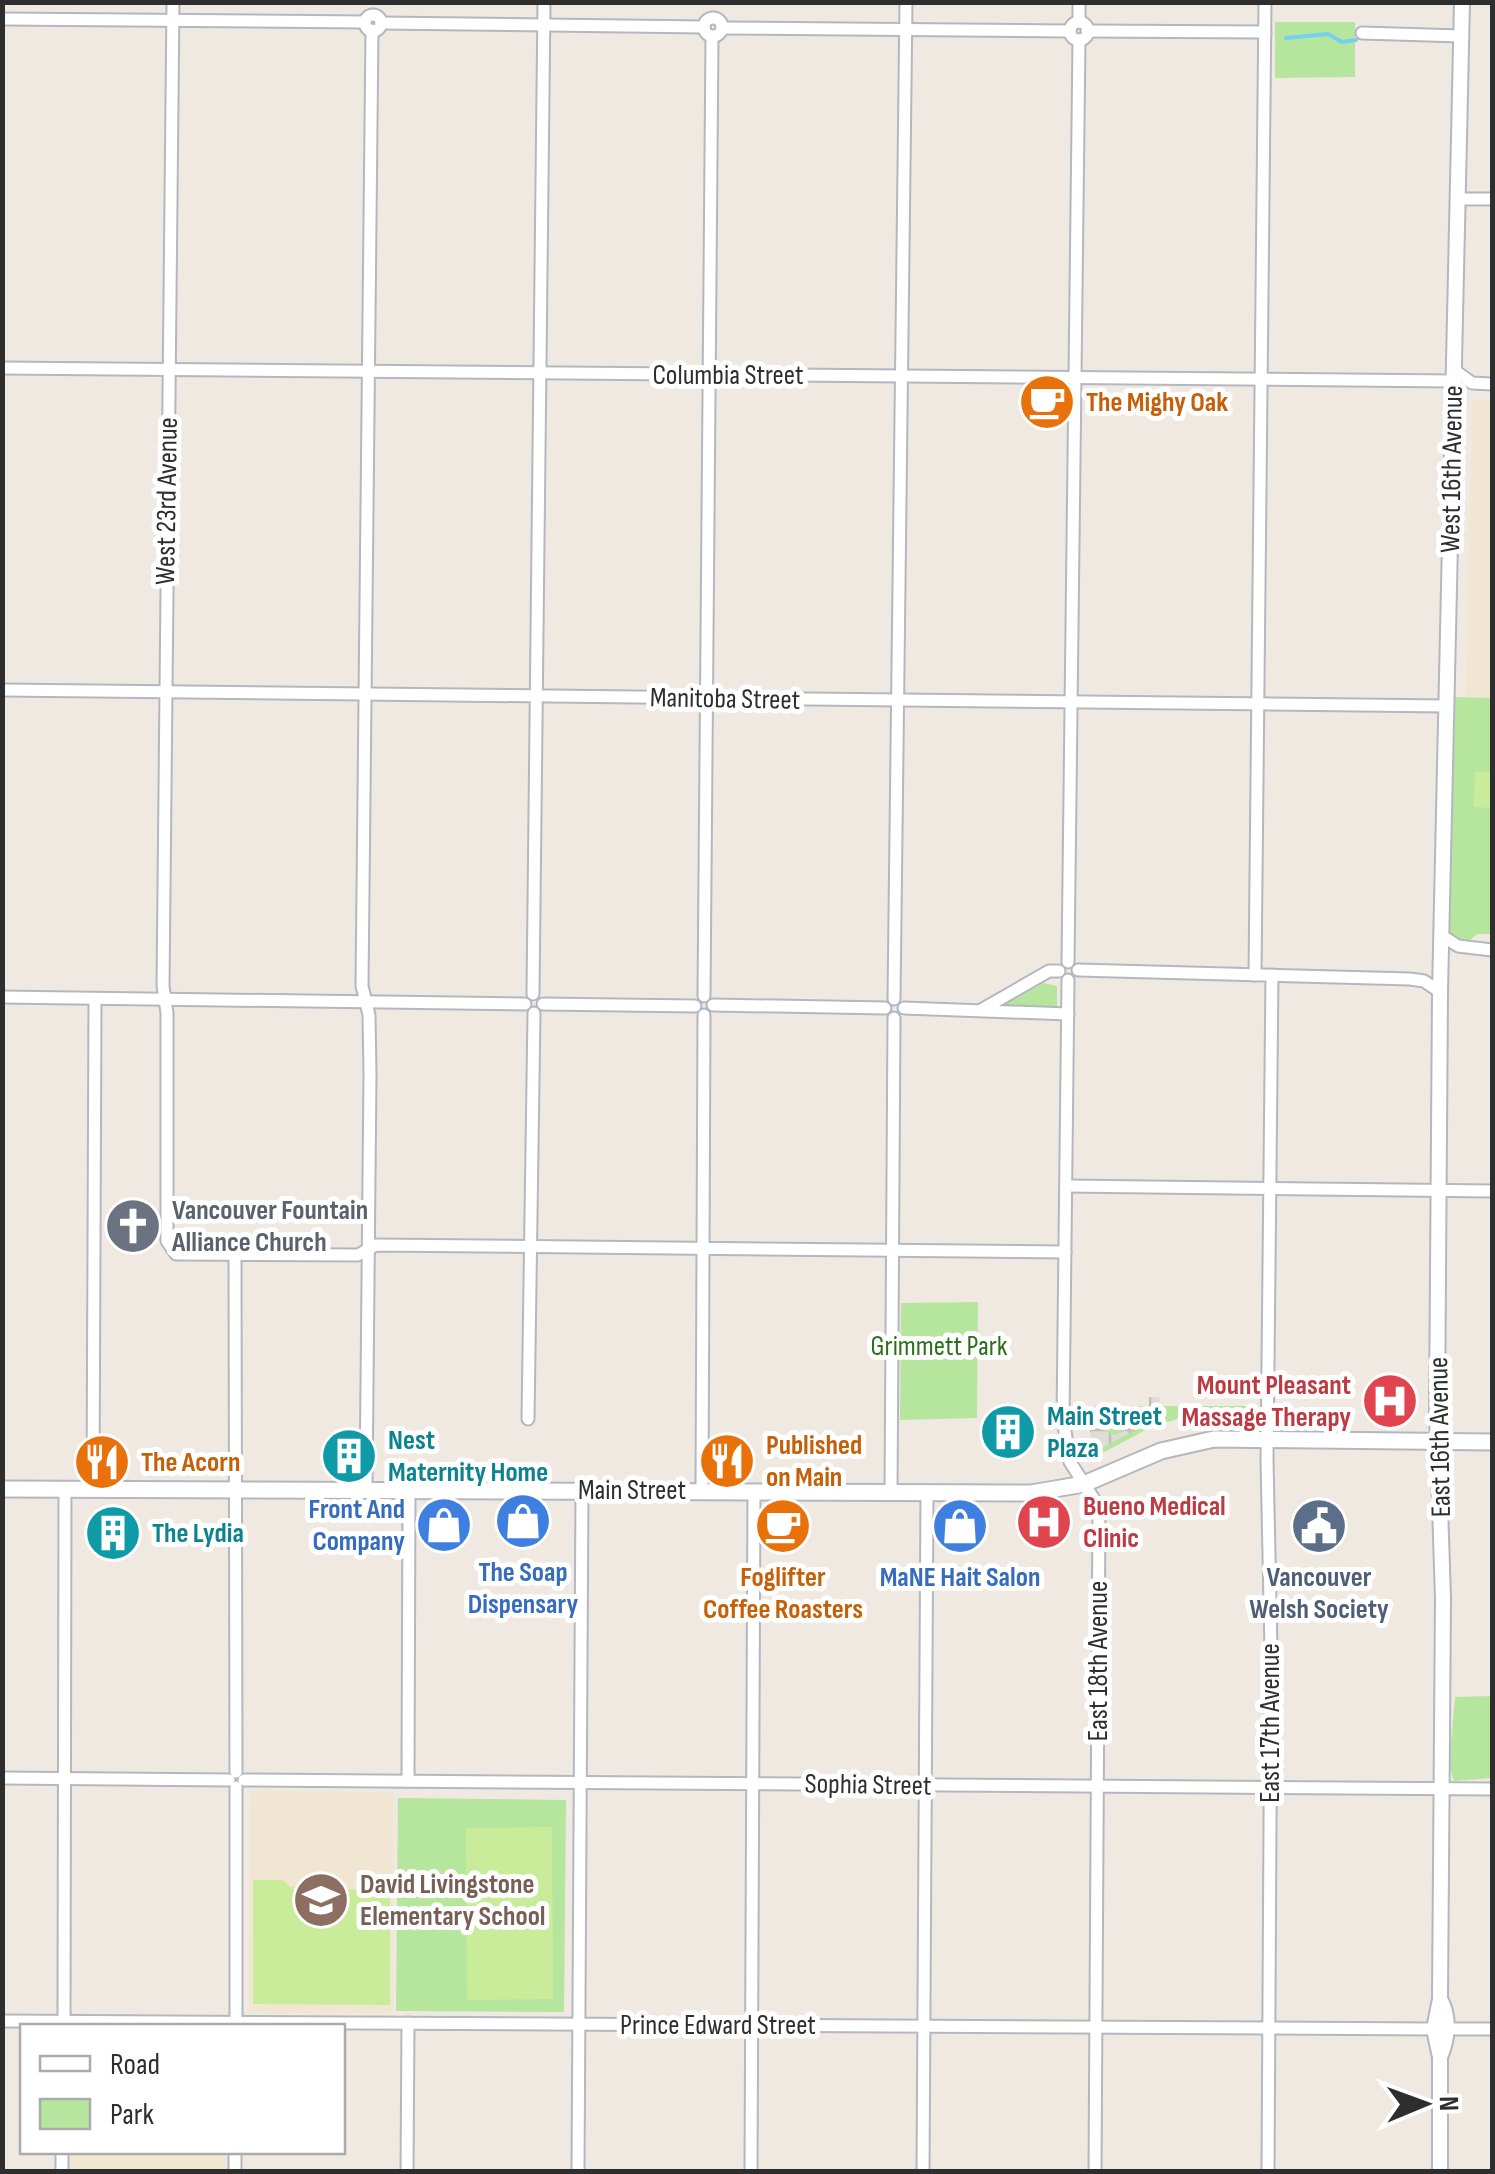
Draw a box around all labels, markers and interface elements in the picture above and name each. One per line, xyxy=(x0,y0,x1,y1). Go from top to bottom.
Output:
street label: Columbia Street xyxy=(653,359,803,392)
cafe icon: The Mighy Oak xyxy=(1017,372,1077,432)
street label: West 16th Avenue xyxy=(1434,385,1470,553)
place label: The Mighy Oak xyxy=(1086,386,1228,419)
street label: West 23rd Avenue xyxy=(149,417,185,585)
street label: Manitoba Street xyxy=(649,681,801,717)
place label: Vancouver Fountain Alliance Church xyxy=(171,1194,368,1259)
church icon: Vancouver Fountain Alliance Church xyxy=(103,1196,163,1256)
park label: Grimmett Park xyxy=(871,1330,1008,1363)
street label: East 16th Avenue xyxy=(1422,1356,1458,1518)
place label: Mount Pleasant Massage Therapy xyxy=(1182,1369,1351,1434)
hospital icon: Mount Pleasant Massage Therapy xyxy=(1360,1371,1420,1431)
place label: Main Street Plaza xyxy=(1047,1400,1162,1465)
building icon: Main Street Plaza xyxy=(978,1402,1038,1462)
place label: Nest Maternity Home xyxy=(388,1424,548,1489)
building icon: Nest Maternity Home xyxy=(319,1426,379,1486)
place label: Published on Main xyxy=(766,1429,862,1494)
restaurant icon: Published on Main xyxy=(697,1431,757,1491)
restaurant icon: The Acorn xyxy=(72,1432,132,1492)
place label: The Acorn xyxy=(141,1446,240,1479)
street label: Main Street xyxy=(578,1474,686,1507)
place label: Bueno Medical Clinic xyxy=(1083,1490,1226,1555)
shop icon: The Soap Dispensary xyxy=(493,1491,553,1551)
hospital icon: Bueno Medical Clinic xyxy=(1014,1492,1074,1552)
place label: Front And Company xyxy=(309,1493,405,1558)
shop icon: Front And Company xyxy=(414,1495,474,1555)
cafe icon: Foglifter Coffee Roasters xyxy=(753,1496,813,1556)
shop icon: MaNE Hait Salon xyxy=(930,1496,990,1556)
public building icon: Vancouver Welsh Society xyxy=(1289,1496,1349,1556)
building icon: The Lydia xyxy=(83,1503,143,1563)
place label: The Lydia xyxy=(152,1517,244,1550)
place label: The Soap Dispensary xyxy=(468,1556,578,1621)
place label: Foglifter Coffee Roasters xyxy=(703,1561,863,1626)
place label: MaNE Hait Salon xyxy=(880,1561,1040,1594)
place label: Vancouver Welsh Society xyxy=(1249,1561,1389,1626)
street label: East 18th Avenue xyxy=(1082,1581,1115,1741)
street label: East 17th Avenue xyxy=(1254,1643,1287,1803)
street label: Sophia Street xyxy=(804,1767,932,1803)
place label: David Livingstone Elementary School xyxy=(360,1868,546,1933)
school or university icon: David Livingstone Elementary School xyxy=(291,1870,351,1930)
street label: Prince Edward Street xyxy=(620,2009,816,2042)
legend xyxy=(20,2024,345,2154)
text: Road xyxy=(110,2047,160,2083)
north arrow xyxy=(1375,2054,1475,2154)
text: N xyxy=(1432,2096,1465,2111)
text: Park xyxy=(110,2097,154,2133)

